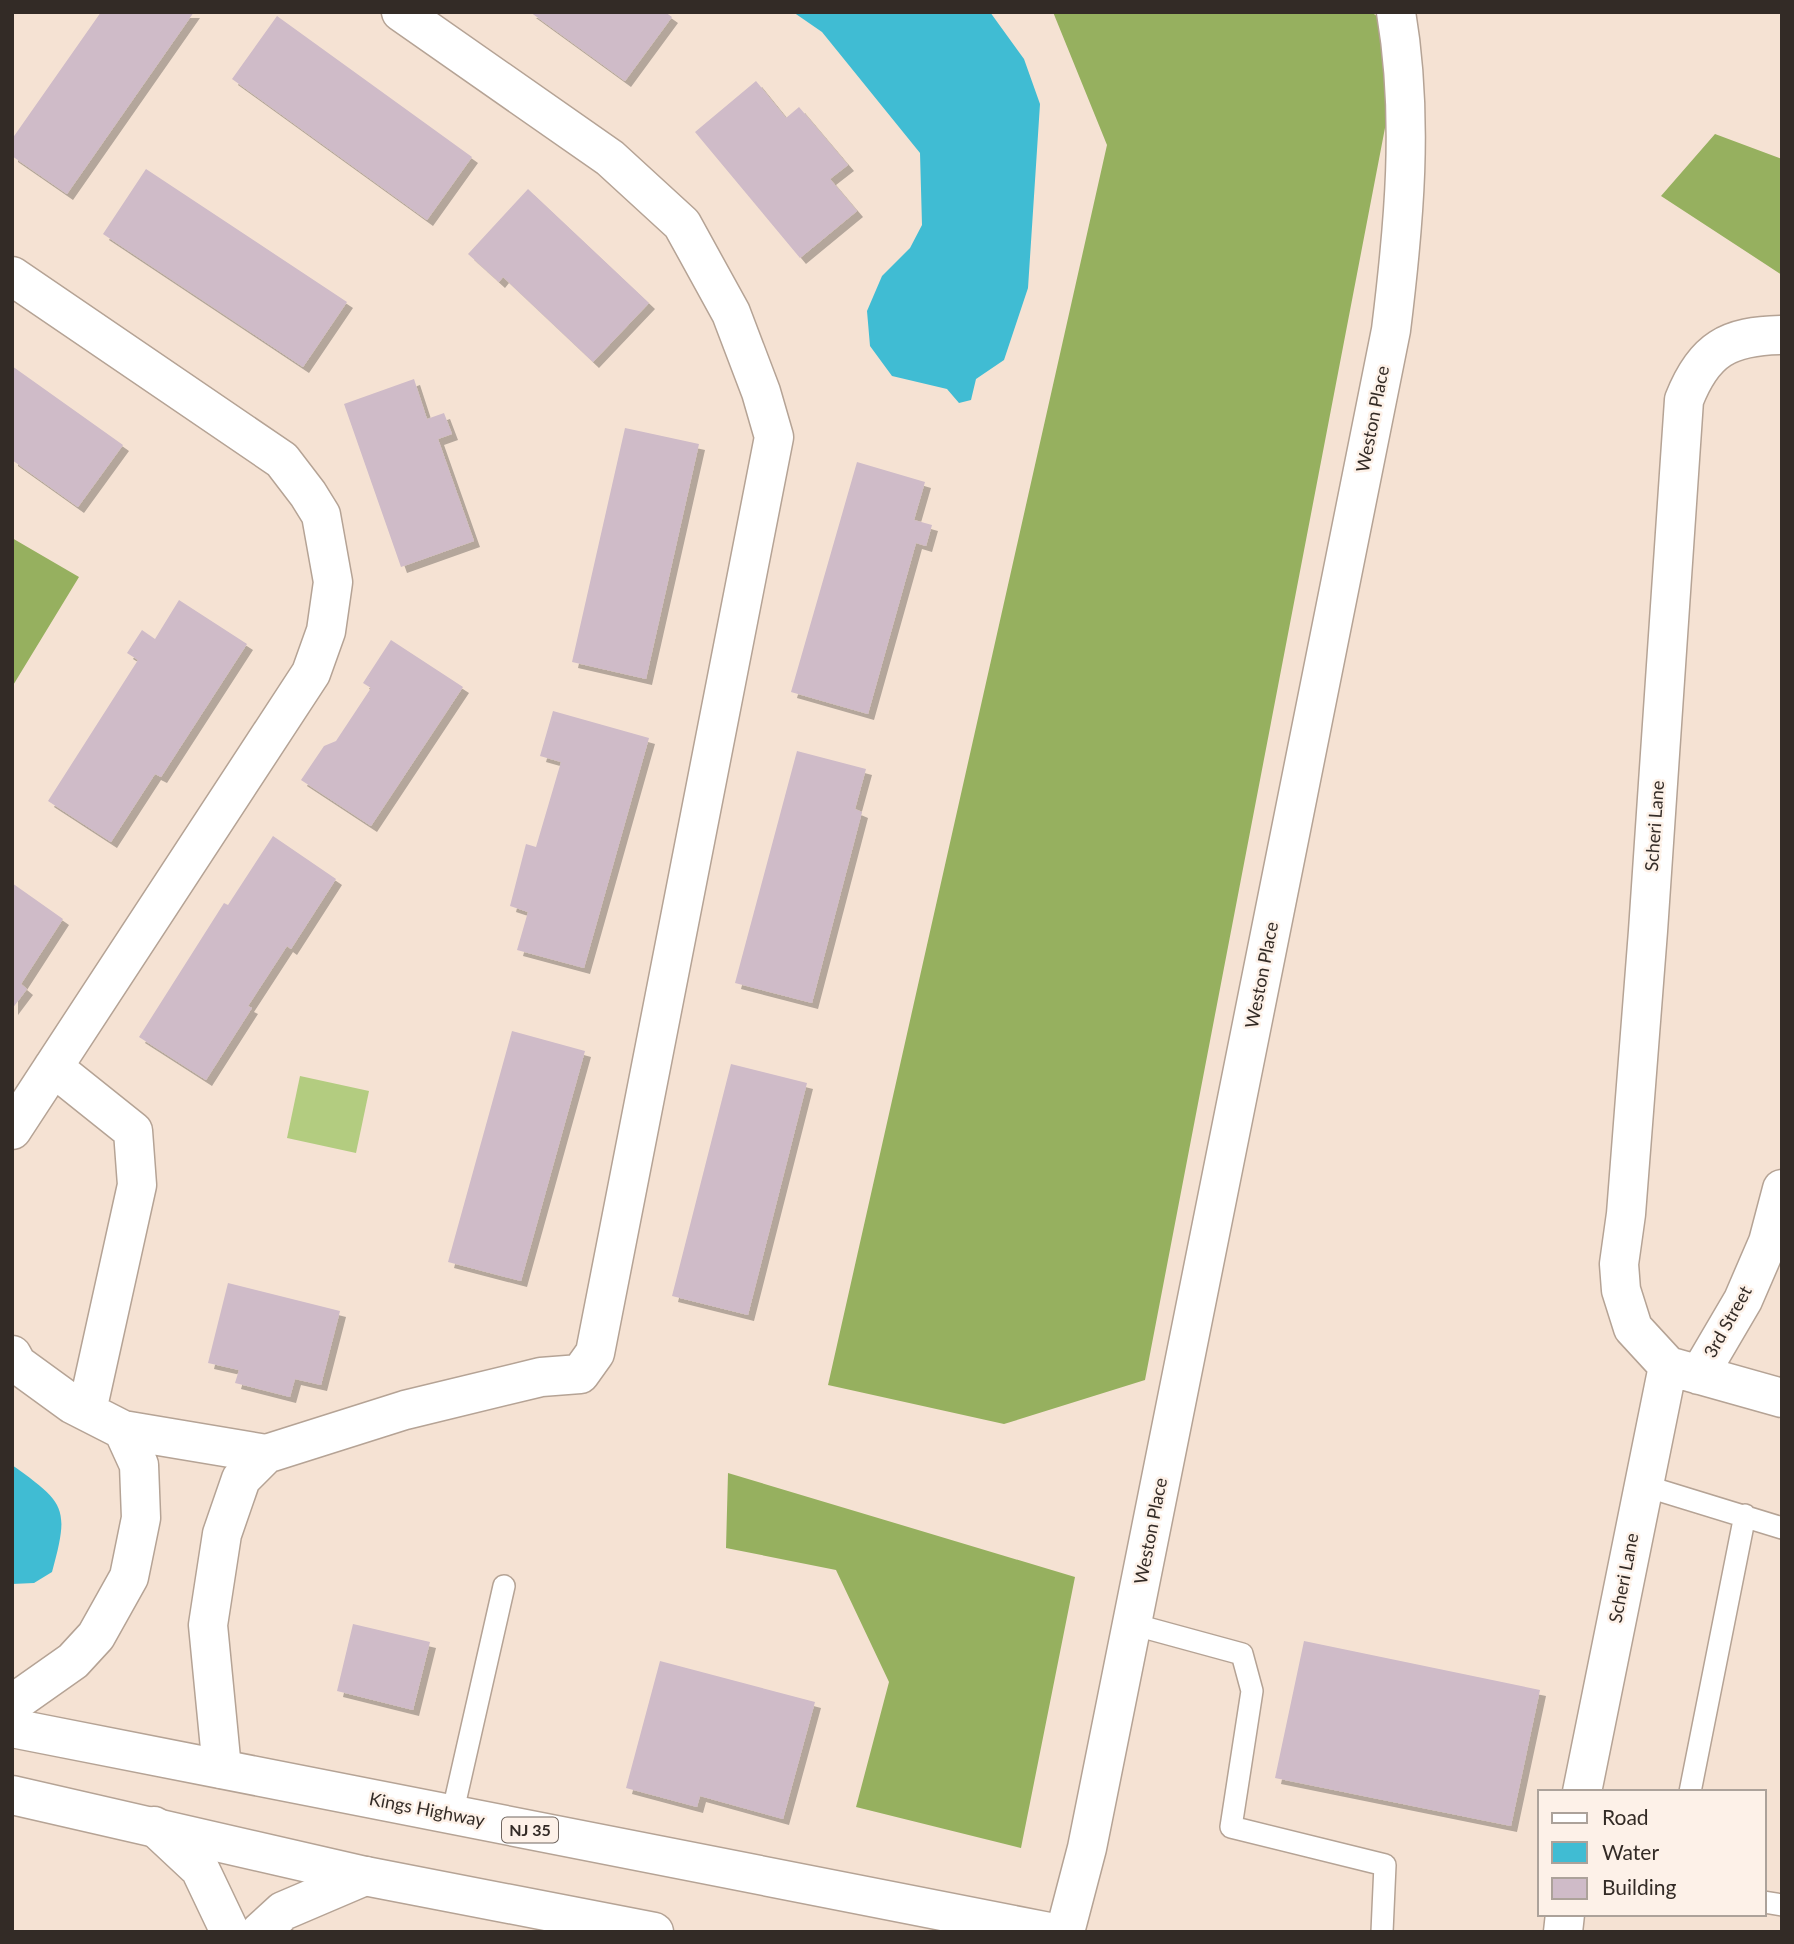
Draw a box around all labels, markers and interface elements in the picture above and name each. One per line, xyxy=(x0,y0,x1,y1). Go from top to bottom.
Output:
street label: Weston Place xyxy=(1351,364,1393,474)
street label: Scheri Lane xyxy=(1640,780,1668,872)
street label: Weston Place xyxy=(1240,920,1282,1030)
street label: 3rd Street xyxy=(1698,1281,1756,1361)
street label: Weston Place xyxy=(1129,1476,1171,1586)
street label: Scheri Lane xyxy=(1604,1531,1643,1625)
street label: Kings Highway xyxy=(367,1787,488,1831)
legend xyxy=(1538,1790,1766,1916)
text: Road xyxy=(1602,1804,1649,1829)
road number: NJ 35 xyxy=(502,1818,558,1842)
text: Water xyxy=(1602,1839,1659,1864)
text: Building xyxy=(1602,1874,1677,1899)

